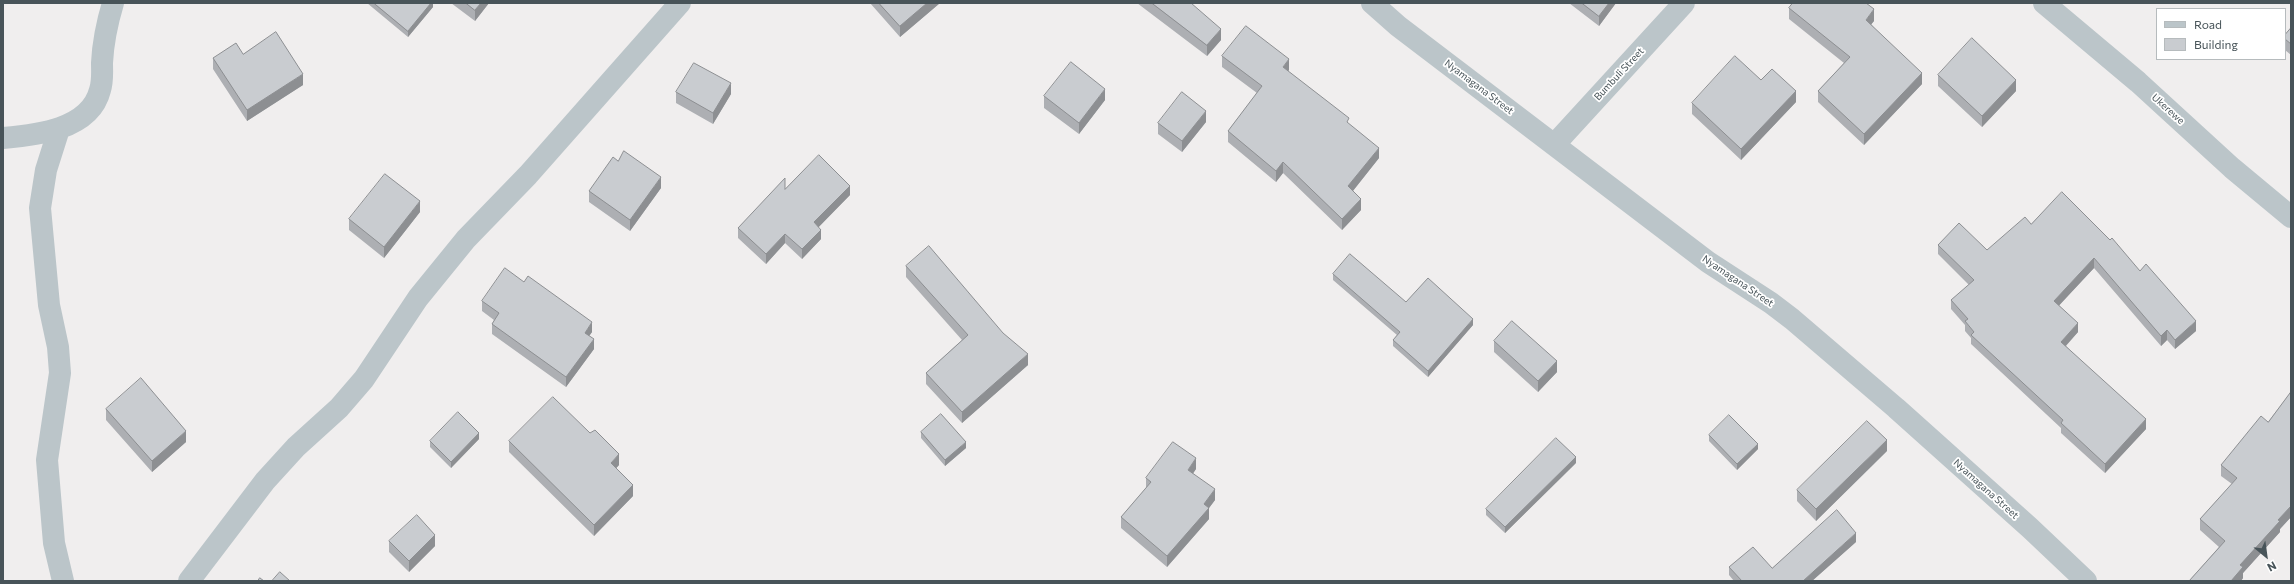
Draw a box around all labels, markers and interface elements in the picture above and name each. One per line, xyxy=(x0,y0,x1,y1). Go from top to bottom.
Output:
legend xyxy=(2156,8,2286,60)
text: Road xyxy=(2194,17,2222,31)
text: Building xyxy=(2194,37,2238,51)
street label: Bumbuli Street xyxy=(1592,45,1646,103)
street label: Nyamagana Street xyxy=(1442,57,1516,117)
street label: Ukerewe xyxy=(2149,91,2187,127)
street label: Nyamagana Street xyxy=(1700,253,1776,309)
street label: Nyamagana Street xyxy=(1951,457,2021,521)
north arrow xyxy=(2246,536,2286,576)
text: N xyxy=(2265,559,2279,575)

